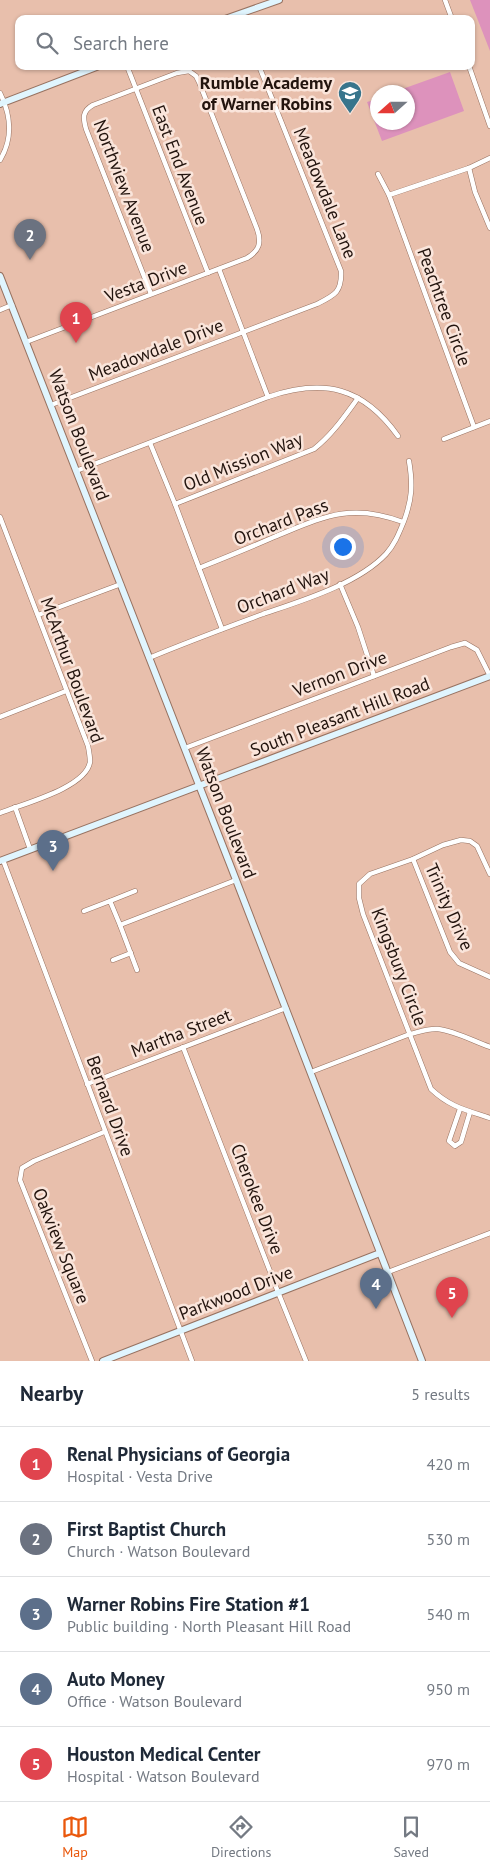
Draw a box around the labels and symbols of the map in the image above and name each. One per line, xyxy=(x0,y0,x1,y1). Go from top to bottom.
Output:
place label: Rumble Academy of Warner Robins xyxy=(200,71,332,115)
school or university icon: Rumble Academy of Warner Robins xyxy=(337,80,363,114)
north arrow xyxy=(370,85,415,130)
street label: East End Avenue xyxy=(147,102,214,228)
street label: Northview Avenue xyxy=(89,116,160,255)
street label: Meadowdale Lane xyxy=(289,124,362,262)
pin: 2 xyxy=(14,219,46,260)
street label: Peachtree Circle xyxy=(412,244,477,369)
street label: Vesta Drive xyxy=(101,255,190,308)
pin: 1 xyxy=(60,302,92,343)
street label: Meadowdale Drive xyxy=(85,313,227,386)
street label: Watson Boulevard xyxy=(44,366,115,504)
street label: Old Mission Way xyxy=(180,427,306,496)
street label: Orchard Pass xyxy=(230,493,331,550)
your location xyxy=(330,534,356,560)
street label: Orchard Way xyxy=(233,562,333,619)
street label: McArthur Boulevard xyxy=(35,594,110,746)
street label: Vernon Drive xyxy=(289,645,390,702)
street label: South Pleasant Hill Road xyxy=(247,672,433,761)
street label: Watson Boulevard xyxy=(191,744,262,882)
pin: 3 xyxy=(37,830,69,871)
street label: Trinity Drive xyxy=(420,860,479,954)
street label: Kingsbury Circle xyxy=(366,904,433,1029)
street label: Martha Street xyxy=(127,1003,234,1062)
street label: Bernard Drive xyxy=(82,1052,139,1159)
street label: Cherokee Drive xyxy=(226,1140,289,1257)
street label: Oakview Square xyxy=(28,1185,95,1307)
street label: Parkwood Drive xyxy=(176,1260,296,1325)
pin: 4 xyxy=(360,1268,392,1309)
pin: 5 xyxy=(436,1277,468,1318)

